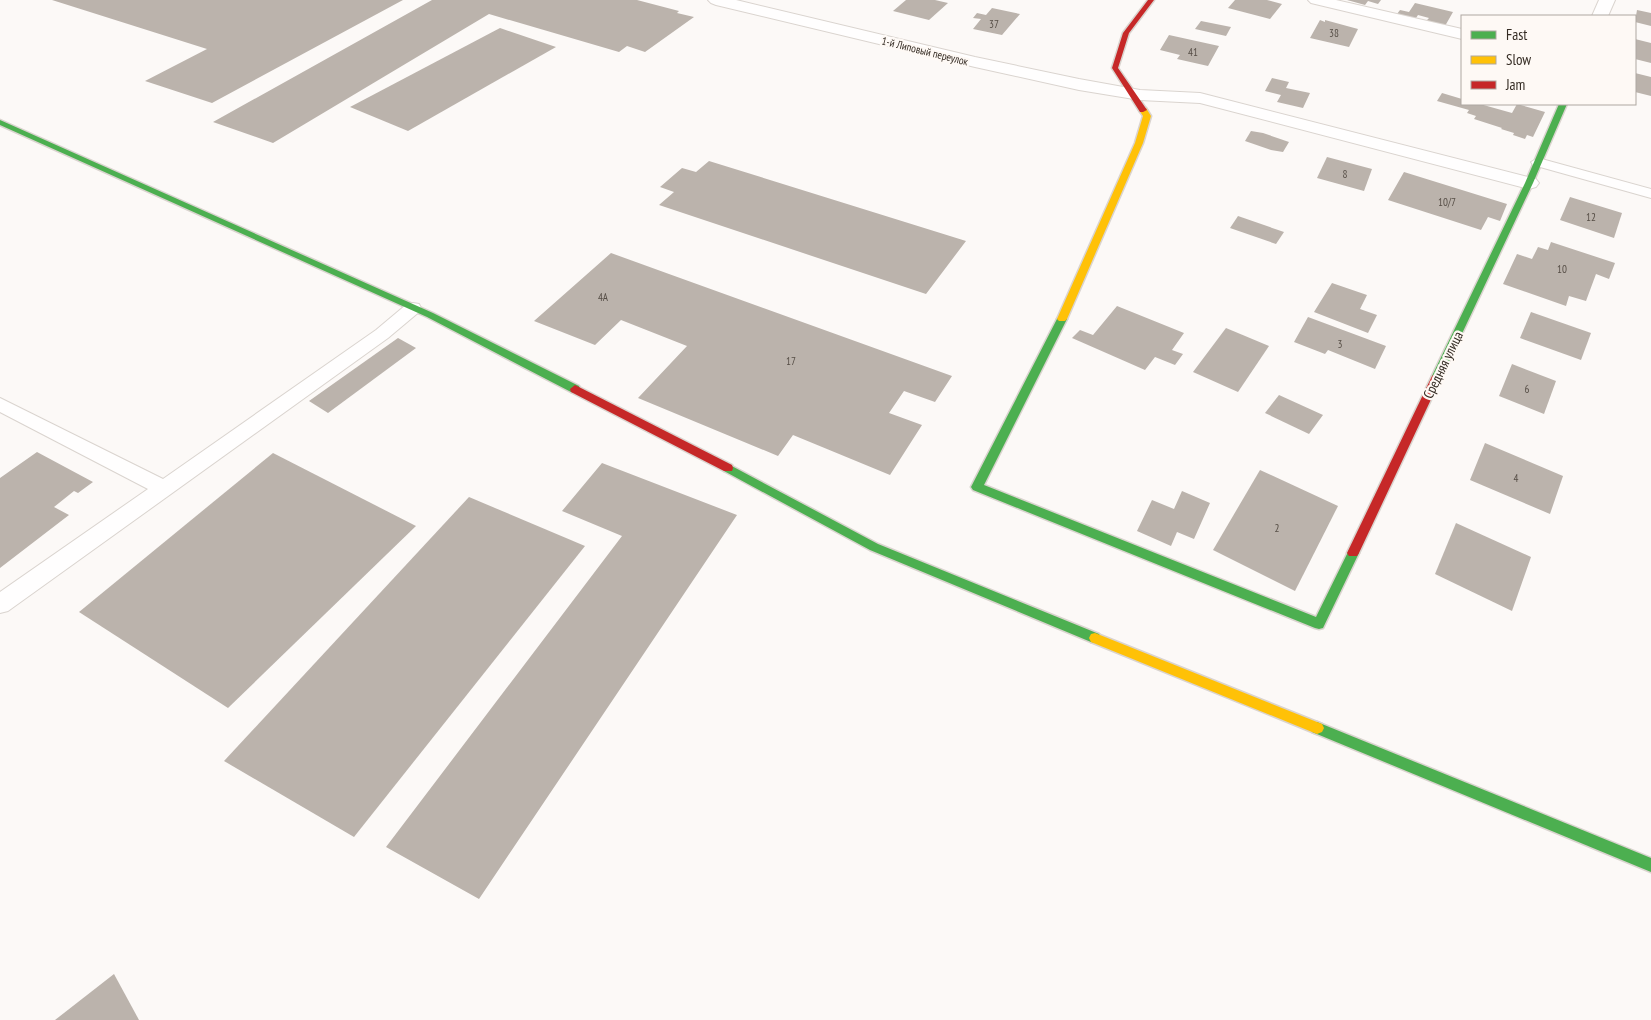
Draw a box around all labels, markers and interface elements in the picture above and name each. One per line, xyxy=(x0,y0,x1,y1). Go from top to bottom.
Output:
legend xyxy=(1461,15,1636,105)
house number: 37 xyxy=(989,17,999,31)
text: Fast xyxy=(1506,25,1527,44)
house number: 38 xyxy=(1329,26,1339,40)
street label: 1-й Липовый переулок xyxy=(880,33,970,69)
house number: 41 xyxy=(1188,45,1198,59)
text: Slow xyxy=(1506,50,1531,69)
text: Jam xyxy=(1505,75,1525,94)
house number: 8 xyxy=(1343,167,1348,181)
house number: 10/7 xyxy=(1438,195,1456,209)
house number: 12 xyxy=(1586,210,1596,224)
house number: 10 xyxy=(1557,262,1567,276)
house number: 4А xyxy=(598,290,609,304)
street label: Средняя улица xyxy=(1419,328,1467,402)
house number: 3 xyxy=(1338,337,1343,351)
house number: 17 xyxy=(786,354,796,368)
house number: 6 xyxy=(1525,382,1530,396)
house number: 4 xyxy=(1514,471,1519,485)
house number: 2 xyxy=(1275,521,1280,535)

